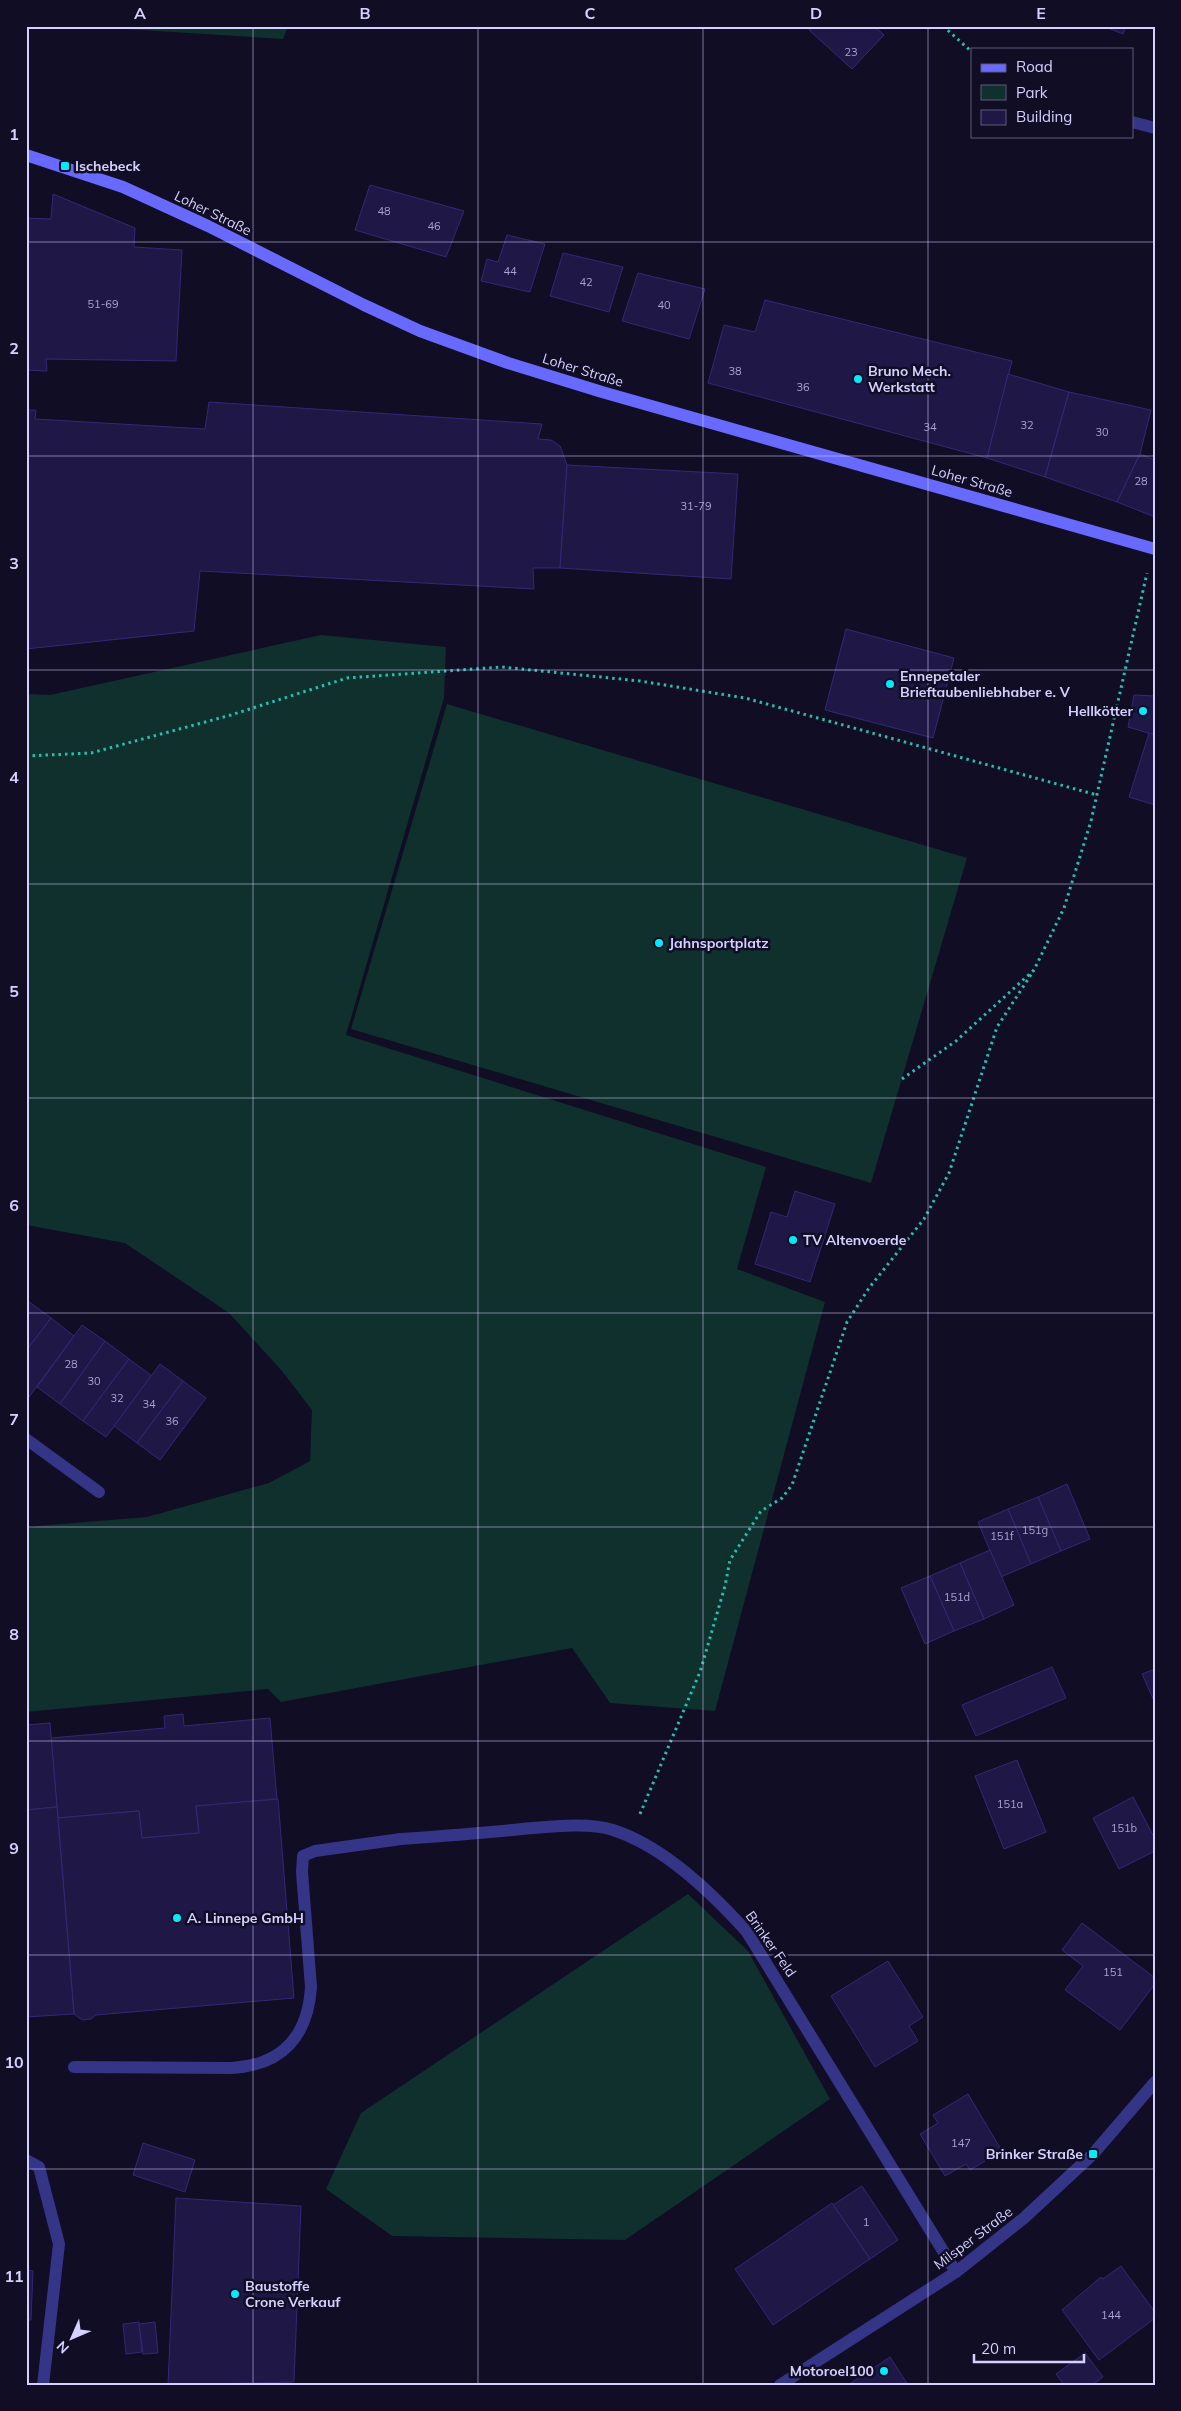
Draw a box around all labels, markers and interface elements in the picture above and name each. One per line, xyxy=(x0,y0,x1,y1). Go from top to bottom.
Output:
text: A xyxy=(134,3,146,23)
text: B xyxy=(359,3,371,23)
text: C xyxy=(585,3,596,23)
text: D xyxy=(810,3,822,23)
text: E xyxy=(1036,3,1046,23)
house number: 23 xyxy=(844,45,858,59)
legend xyxy=(971,48,1134,138)
text: Road xyxy=(1016,57,1053,76)
text: Park xyxy=(1016,83,1048,102)
text: Building xyxy=(1016,107,1072,126)
text: 1 xyxy=(9,124,19,144)
place label: Ischebeck xyxy=(75,157,141,175)
marker: Ischebeck xyxy=(59,160,71,172)
street label: Loher Straße xyxy=(171,187,255,239)
house number: 48 xyxy=(377,204,391,218)
house number: 46 xyxy=(427,219,441,233)
house number: 44 xyxy=(503,264,517,278)
house number: 42 xyxy=(579,275,593,289)
house number: 51-69 xyxy=(87,297,119,311)
house number: 40 xyxy=(657,298,671,312)
text: 2 xyxy=(9,338,19,358)
street label: Loher Straße xyxy=(540,349,626,391)
place label: Bruno Mech. Werkstatt xyxy=(868,362,951,396)
house number: 38 xyxy=(728,364,742,378)
marker: Bruno Mech. Werkstatt xyxy=(852,373,864,385)
house number: 36 xyxy=(796,380,810,394)
house number: 32 xyxy=(1020,418,1034,432)
house number: 34 xyxy=(923,420,937,434)
house number: 30 xyxy=(1095,425,1109,439)
street label: Loher Straße xyxy=(929,461,1015,501)
house number: 28 xyxy=(1134,474,1148,488)
house number: 31-79 xyxy=(680,499,712,513)
text: 3 xyxy=(9,553,19,573)
place label: Ennepetaler Brieftaubenliebhaber e. V xyxy=(900,667,1071,701)
marker: Ennepetaler Brieftaubenliebhaber e. V xyxy=(884,678,896,690)
place label: Hellkötter xyxy=(1068,702,1133,720)
marker: Hellkötter xyxy=(1137,705,1149,717)
text: 4 xyxy=(9,767,19,787)
place label: Jahnsportplatz xyxy=(669,934,769,952)
marker: Jahnsportplatz xyxy=(653,937,665,949)
text: 5 xyxy=(9,981,19,1001)
text: 6 xyxy=(9,1195,19,1215)
place label: TV Altenvoerde xyxy=(803,1231,907,1249)
marker: TV Altenvoerde xyxy=(787,1234,799,1246)
house number: 28 xyxy=(64,1357,78,1371)
house number: 30 xyxy=(87,1374,101,1388)
house number: 32 xyxy=(110,1391,124,1405)
house number: 34 xyxy=(142,1397,156,1411)
text: 7 xyxy=(9,1409,19,1429)
house number: 36 xyxy=(165,1414,179,1428)
house number: 151g xyxy=(1022,1523,1048,1537)
house number: 151f xyxy=(990,1529,1014,1543)
house number: 151d xyxy=(944,1590,970,1604)
text: 8 xyxy=(9,1624,19,1644)
house number: 151a xyxy=(997,1797,1023,1811)
house number: 151b xyxy=(1111,1821,1138,1835)
text: 9 xyxy=(9,1838,19,1858)
street label: Brinker Feld xyxy=(742,1908,800,1980)
place label: A. Linnepe GmbH xyxy=(187,1909,304,1927)
marker: A. Linnepe GmbH xyxy=(171,1912,183,1924)
house number: 151 xyxy=(1103,1965,1123,1979)
text: 10 xyxy=(4,2052,24,2072)
house number: 147 xyxy=(951,2136,971,2150)
place label: Brinker Straße xyxy=(986,2145,1083,2163)
marker: Brinker Straße xyxy=(1087,2148,1099,2160)
street label: Milsper Straße xyxy=(930,2203,1016,2273)
house number: 1 xyxy=(863,2215,869,2229)
text: 11 xyxy=(4,2266,24,2286)
place label: Baustoffe Crone Verkauf xyxy=(245,2277,341,2311)
marker: Baustoffe Crone Verkauf xyxy=(229,2288,241,2300)
house number: 144 xyxy=(1101,2308,1121,2322)
north arrow xyxy=(48,2314,98,2364)
scale bar xyxy=(974,2331,1084,2363)
text: N xyxy=(53,2337,73,2357)
text: 20 m xyxy=(981,2339,1016,2358)
place label: Motoroel100 xyxy=(790,2362,874,2380)
marker: Motoroel100 xyxy=(878,2365,890,2377)

